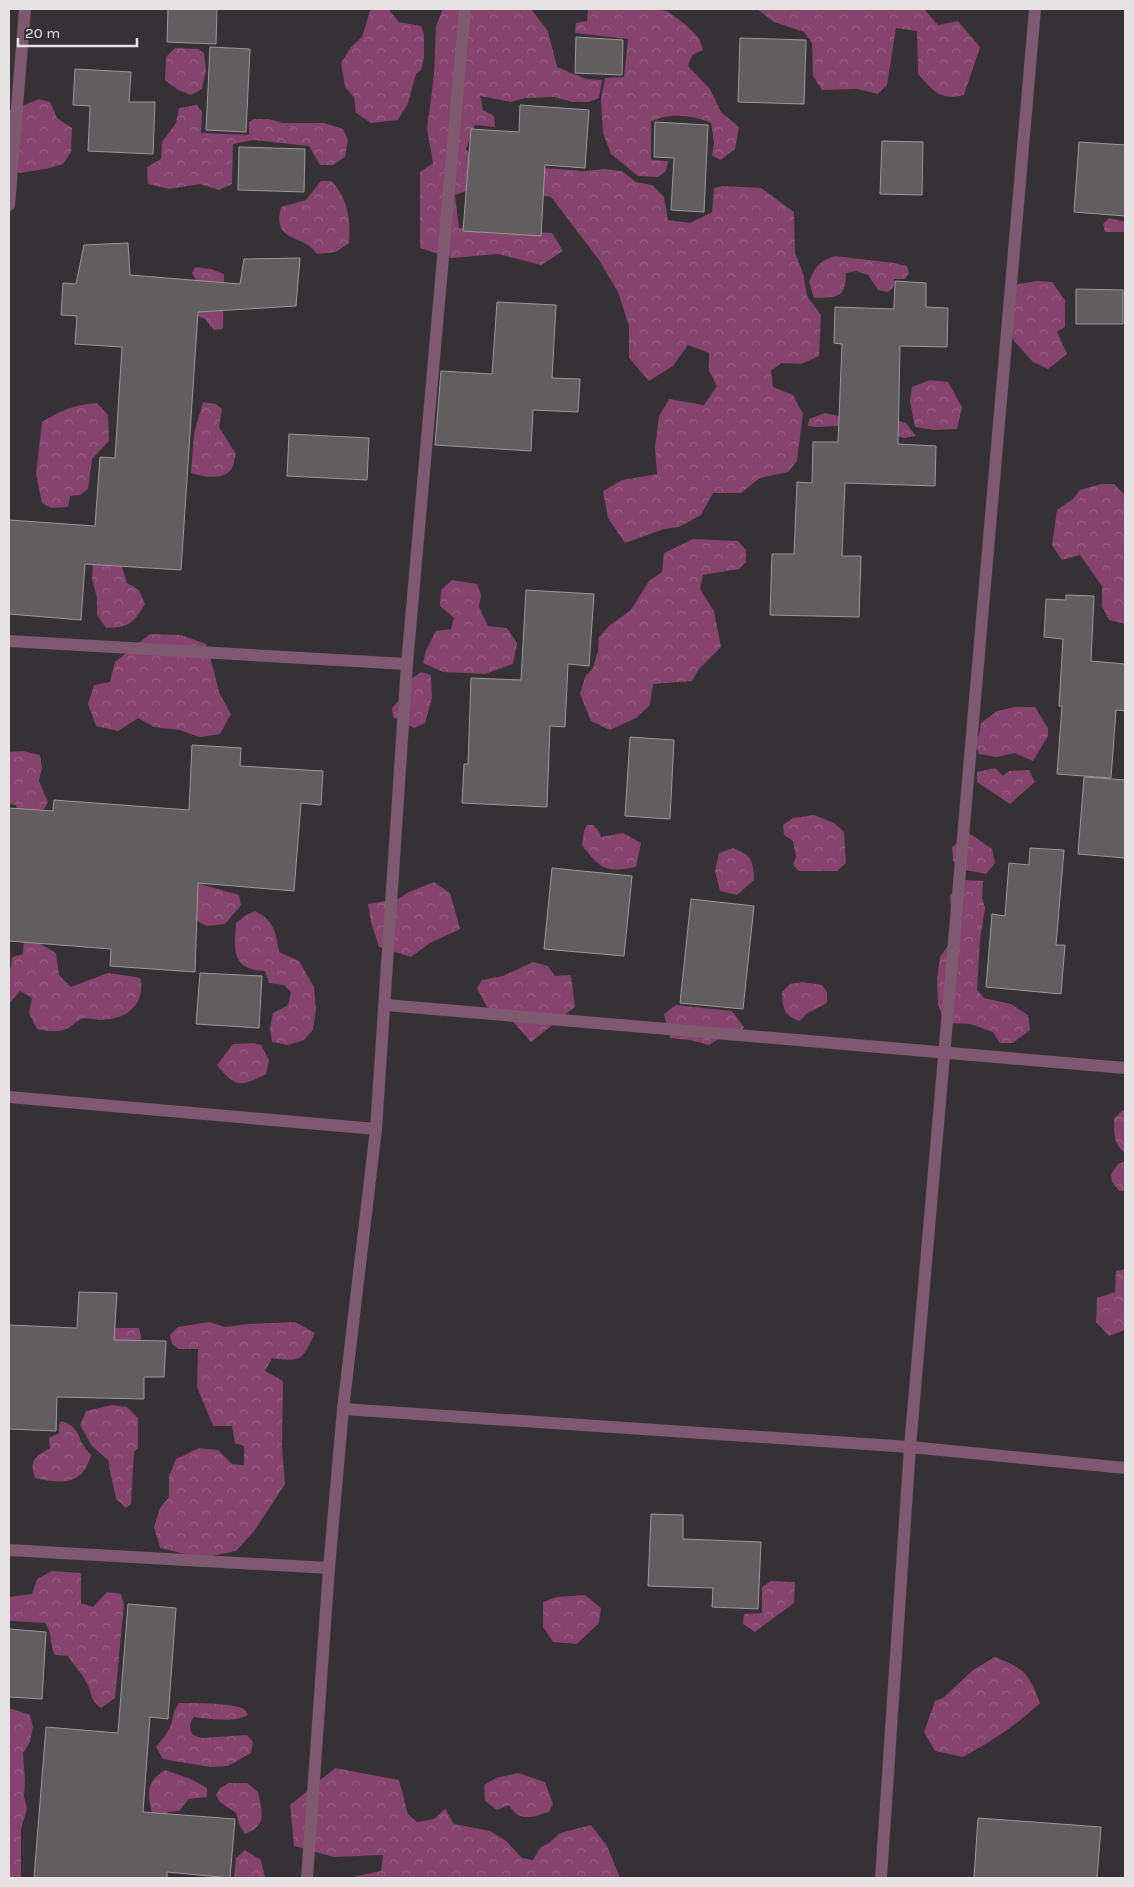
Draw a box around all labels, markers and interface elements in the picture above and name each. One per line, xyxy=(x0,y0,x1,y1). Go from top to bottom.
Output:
scale bar xyxy=(18,15,136,47)
text: 20 m xyxy=(25,24,60,42)

